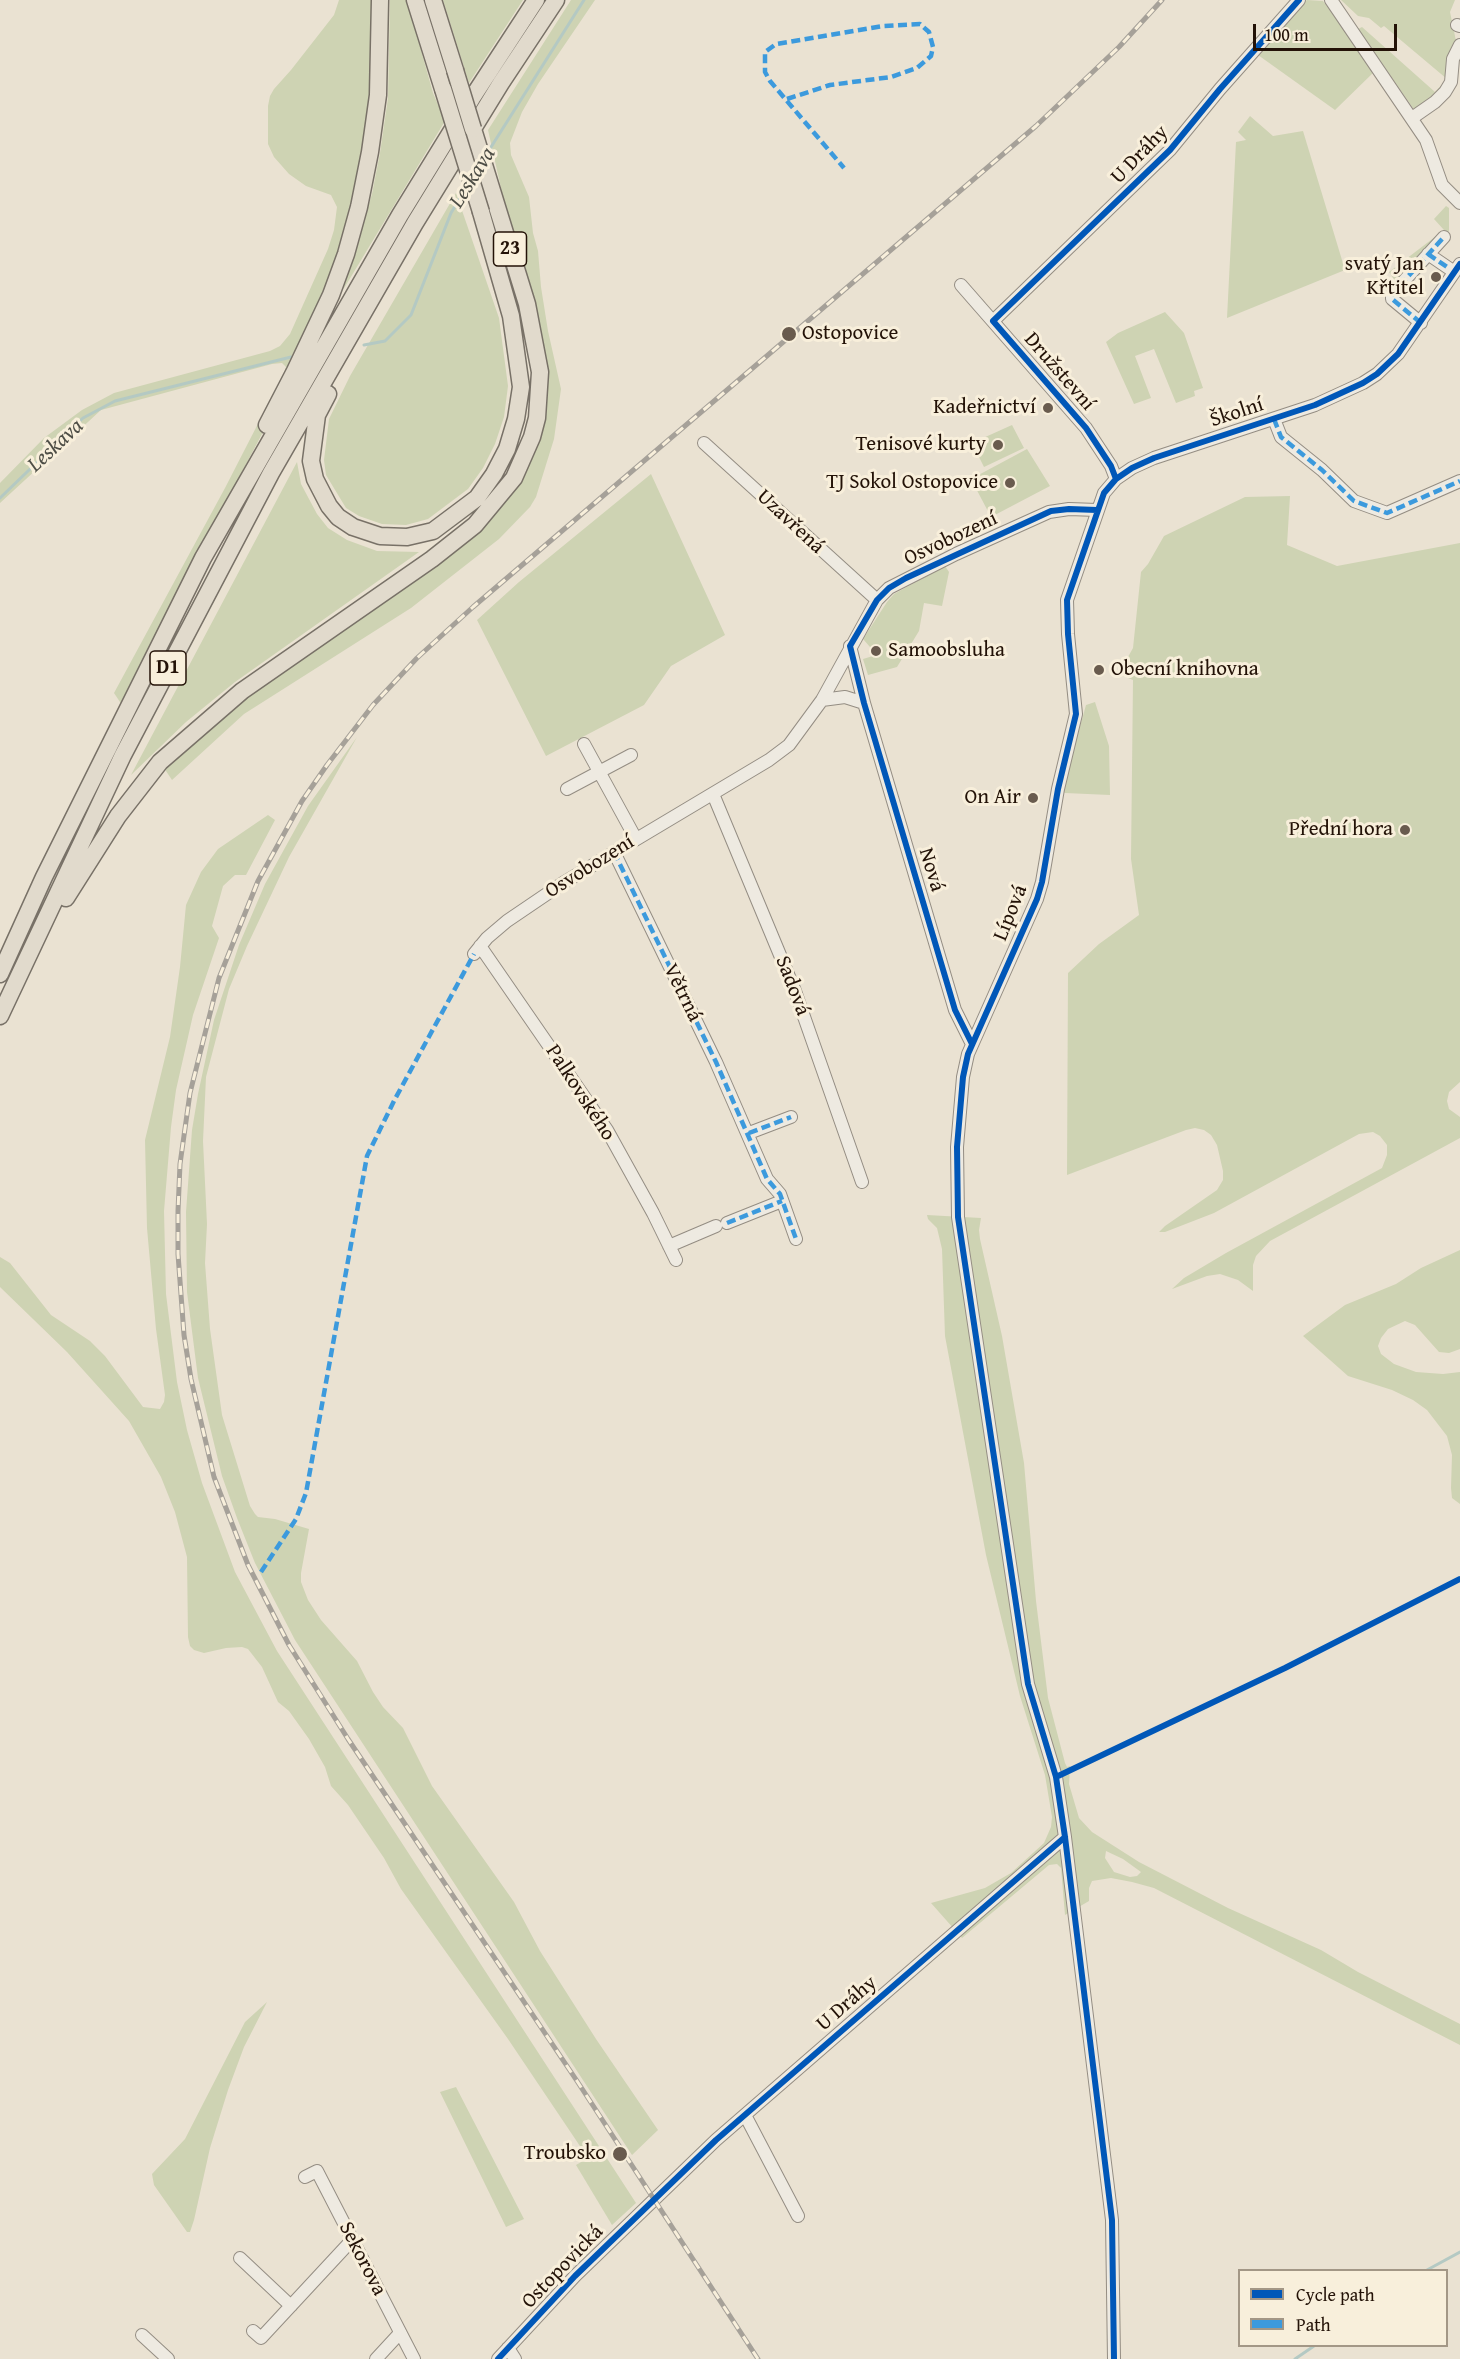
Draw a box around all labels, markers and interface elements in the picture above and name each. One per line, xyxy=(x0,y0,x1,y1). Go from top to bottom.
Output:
scale bar xyxy=(1256,12,1400,50)
text: 100 m xyxy=(1264,21,1309,48)
street label: U Dráhy xyxy=(1106,120,1174,190)
water label: Leskava xyxy=(444,143,502,213)
road number: 23 xyxy=(494,232,526,266)
place label: svatý Jan Křtitel xyxy=(1345,252,1424,302)
marker: svatý Jan Křtitel xyxy=(1429,270,1443,284)
place label: Ostopovice xyxy=(802,321,898,347)
marker: Ostopovice xyxy=(780,325,798,343)
street label: Družstevní xyxy=(1018,328,1100,416)
street label: Školní xyxy=(1207,393,1267,433)
place label: Kadeřnictví xyxy=(933,395,1036,421)
marker: Kadeřnictví xyxy=(1041,401,1055,415)
water label: Leskava xyxy=(23,414,89,478)
place label: Tenisové kurty xyxy=(855,432,986,458)
marker: Tenisové kurty xyxy=(991,438,1005,452)
place label: TJ Sokol Ostopovice xyxy=(826,470,998,496)
marker: TJ Sokol Ostopovice xyxy=(1003,476,1017,490)
street label: Uzavřená xyxy=(751,484,829,560)
street label: Osvobození xyxy=(900,506,1002,572)
place label: Samoobsluha xyxy=(888,638,1005,664)
marker: Samoobsluha xyxy=(869,644,883,658)
road number: D1 xyxy=(150,651,186,685)
place label: Obecní knihovna xyxy=(1111,657,1259,683)
marker: Obecní knihovna xyxy=(1092,663,1106,677)
place label: On Air xyxy=(965,785,1021,811)
marker: On Air xyxy=(1026,791,1040,805)
place label: Přední hora xyxy=(1289,817,1393,843)
marker: Přední hora xyxy=(1398,823,1412,837)
street label: Osvobození xyxy=(541,830,639,904)
street label: Nová xyxy=(912,845,950,895)
street label: Lípová xyxy=(988,881,1034,945)
street label: Sadová xyxy=(769,953,815,1019)
street label: Větrná xyxy=(657,960,707,1026)
street label: Palkovského xyxy=(540,1040,620,1146)
street label: U Dráhy xyxy=(812,1971,882,2037)
place label: Troubsko xyxy=(524,2141,606,2167)
marker: Troubsko xyxy=(611,2145,629,2163)
street label: Sekorova xyxy=(333,2218,391,2300)
street label: Ostopovická xyxy=(517,2220,609,2314)
legend xyxy=(1238,2269,1448,2347)
text: Cycle path xyxy=(1296,2281,1375,2308)
text: Path xyxy=(1296,2311,1331,2338)

